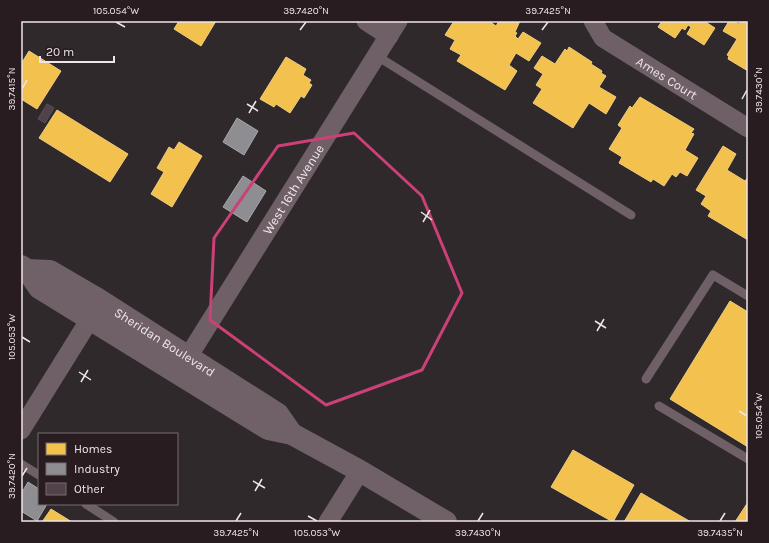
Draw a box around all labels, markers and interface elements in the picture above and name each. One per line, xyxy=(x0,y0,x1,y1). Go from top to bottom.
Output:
text: 105.054°W xyxy=(93,5,139,17)
text: 39.7420°N xyxy=(283,5,329,17)
text: 39.7425°N xyxy=(525,5,571,17)
scale bar xyxy=(40,38,114,64)
text: 20 m xyxy=(46,45,74,59)
street label: Ames Court xyxy=(633,54,700,103)
text: 39.7430°N xyxy=(753,67,765,113)
text: 39.7415°N xyxy=(6,68,18,110)
street label: West 16th Avenue xyxy=(260,141,327,237)
street label: Sheridan Boulevard xyxy=(112,305,218,380)
text: 105.053°W xyxy=(6,314,18,360)
text: 105.054°W xyxy=(753,393,765,439)
legend xyxy=(38,433,178,505)
text: Homes xyxy=(74,442,112,456)
text: 39.7420°N xyxy=(6,453,18,499)
text: Industry xyxy=(74,462,120,476)
text: Other xyxy=(74,482,105,496)
text: 39.7425°N xyxy=(213,527,259,539)
text: 105.053°W xyxy=(294,527,340,539)
text: 39.7430°N xyxy=(455,527,501,539)
text: 39.7435°N xyxy=(697,527,743,539)

